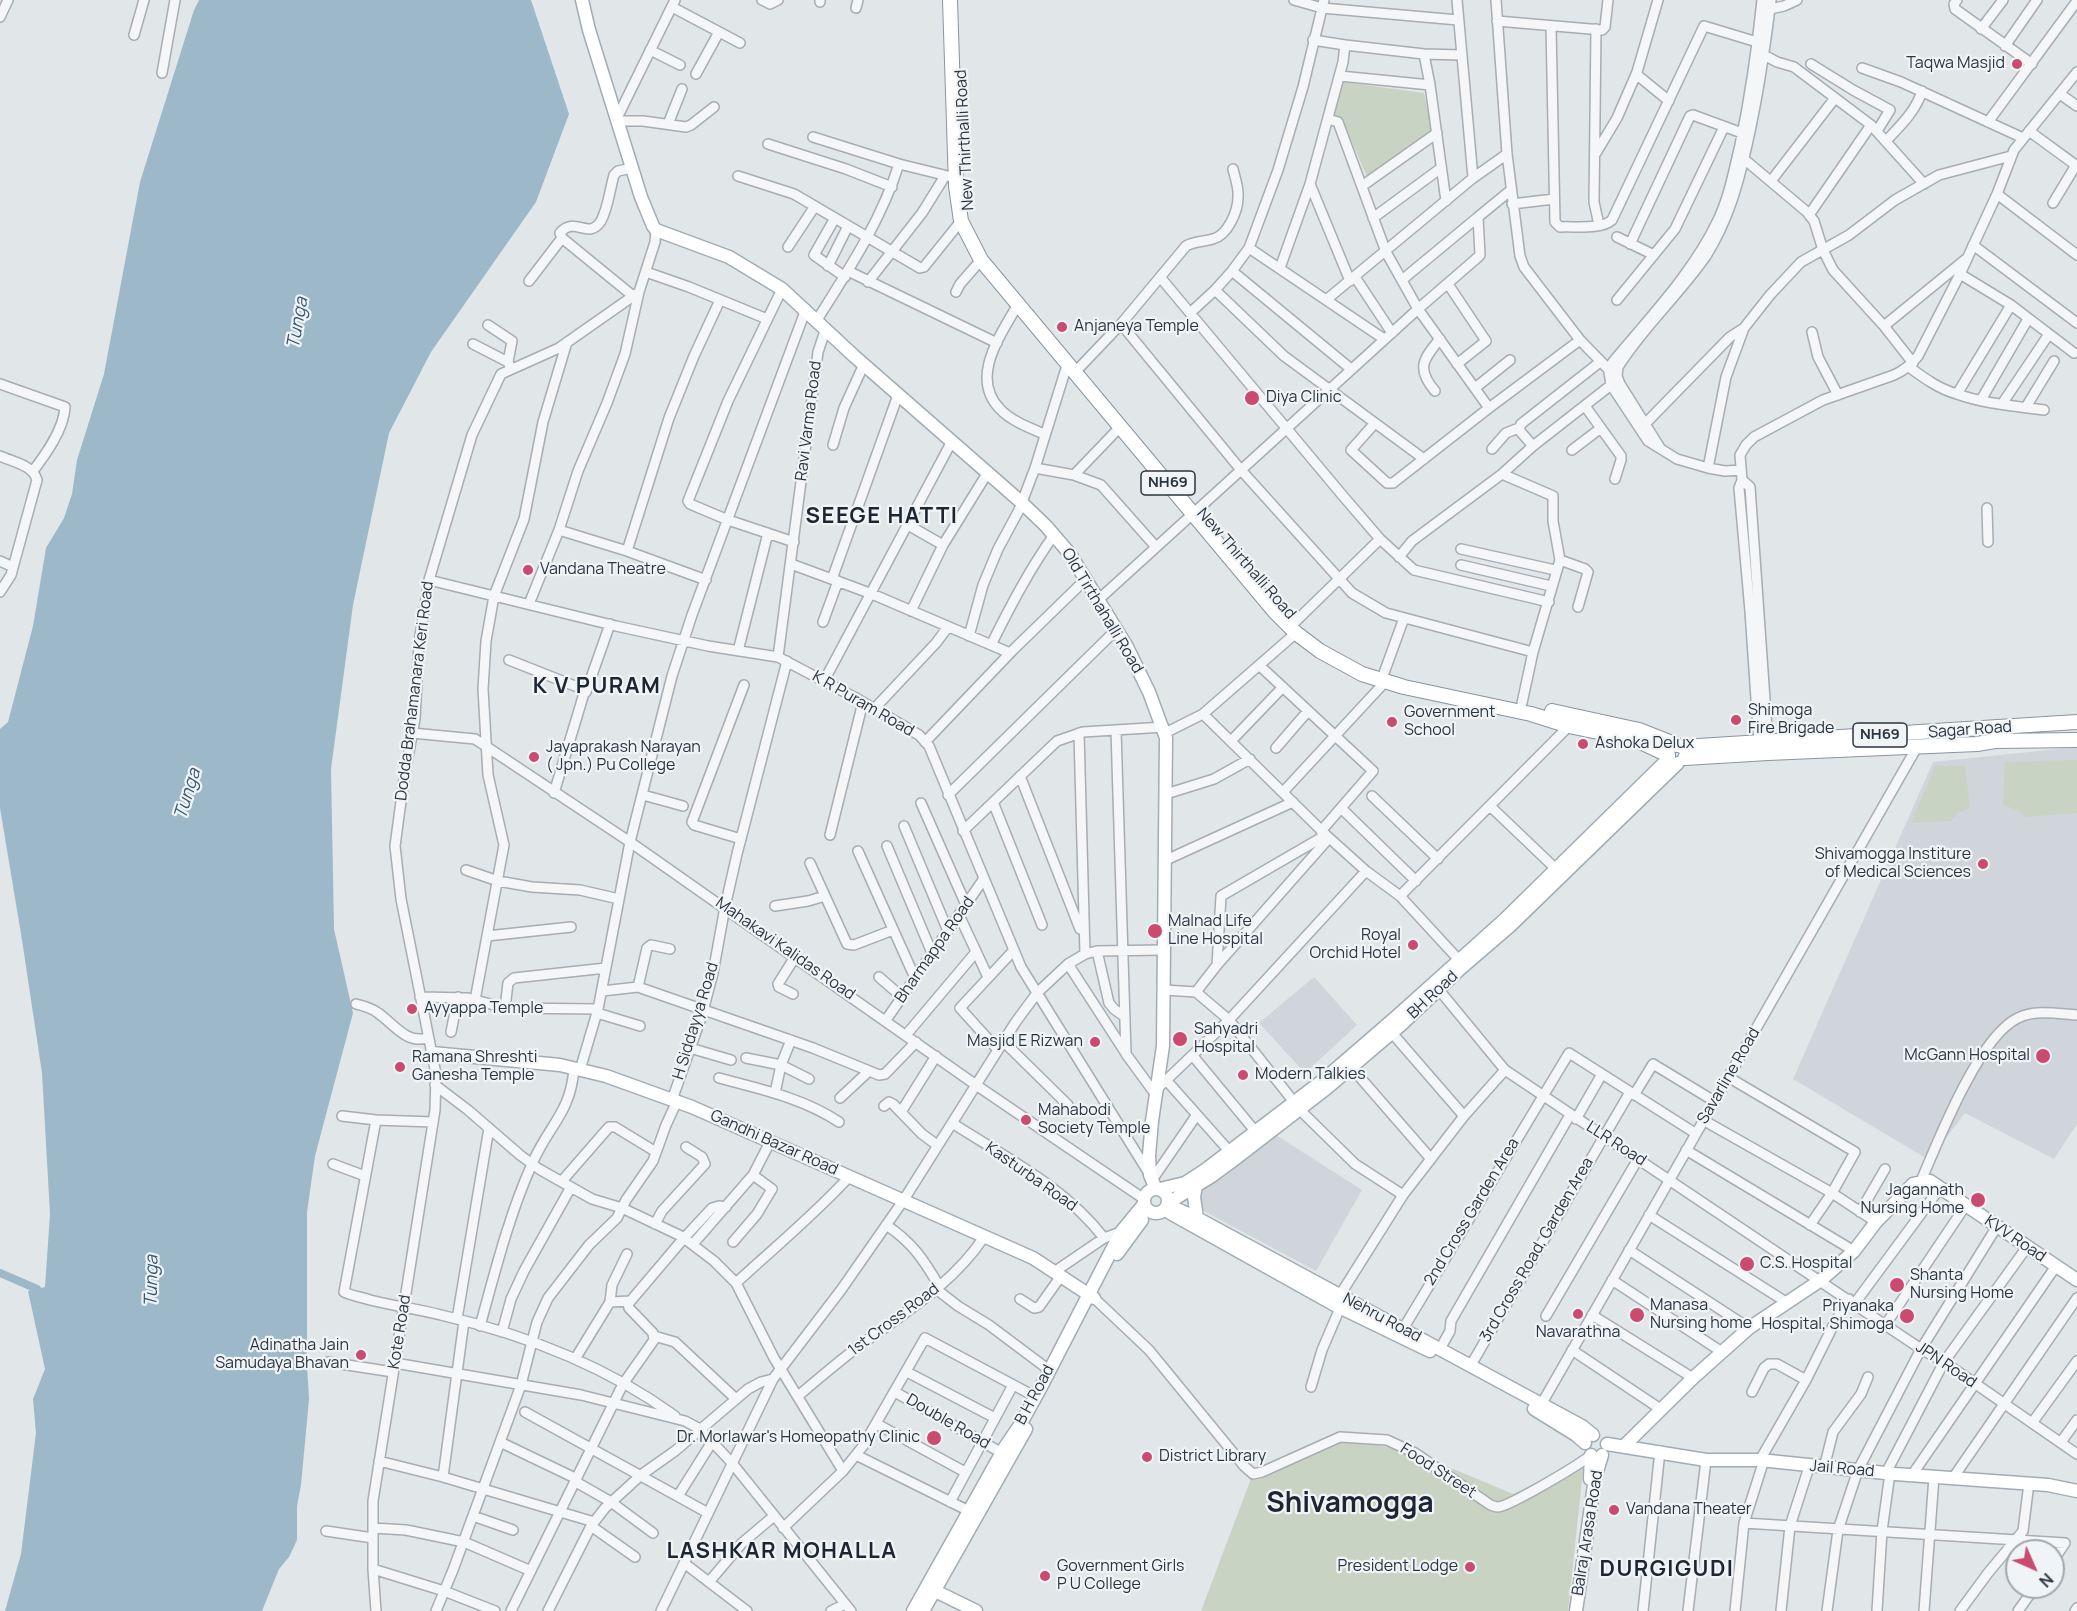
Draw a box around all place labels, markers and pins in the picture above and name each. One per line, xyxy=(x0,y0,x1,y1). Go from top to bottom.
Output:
place label: Taqwa Masjid xyxy=(1906,54,2005,74)
marker: Taqwa Masjid xyxy=(2010,57,2024,71)
place label: Anjaneya Temple xyxy=(1074,317,1199,337)
marker: Anjaneya Temple xyxy=(1055,320,1069,334)
place label: Diya Clinic xyxy=(1266,388,1342,408)
marker: Diya Clinic xyxy=(1243,389,1261,407)
place label: Vandana Theatre xyxy=(540,560,666,580)
marker: Vandana Theatre xyxy=(521,563,535,577)
place label: Shimoga Fire Brigade xyxy=(1748,701,1834,739)
place label: Government School xyxy=(1404,703,1495,741)
marker: Shimoga Fire Brigade xyxy=(1729,713,1743,727)
marker: Government School xyxy=(1385,715,1399,729)
place label: Ashoka Delux xyxy=(1595,734,1694,754)
marker: Ashoka Delux xyxy=(1576,737,1590,751)
place label: Jayaprakash Narayan ( Jpn.) Pu College xyxy=(546,738,701,776)
marker: Jayaprakash Narayan ( Jpn.) Pu College xyxy=(527,750,541,764)
place label: Shivamogga Institure of Medical Sciences xyxy=(1815,845,1971,883)
marker: Shivamogga Institure of Medical Sciences xyxy=(1976,857,1990,871)
place label: Malnad Life Line Hospital xyxy=(1168,912,1263,950)
marker: Malnad Life Line Hospital xyxy=(1146,922,1164,940)
place label: Royal Orchid Hotel xyxy=(1309,926,1401,964)
marker: Royal Orchid Hotel xyxy=(1406,938,1420,952)
place label: Ayyappa Temple xyxy=(424,999,543,1019)
marker: Ayyappa Temple xyxy=(405,1002,419,1016)
place label: Sahyadri Hospital xyxy=(1194,1020,1258,1058)
marker: Sahyadri Hospital xyxy=(1171,1030,1189,1048)
place label: Masjid E Rizwan xyxy=(967,1032,1083,1052)
marker: Masjid E Rizwan xyxy=(1088,1035,1102,1049)
place label: McGann Hospital xyxy=(1904,1046,2030,1066)
marker: McGann Hospital xyxy=(2034,1047,2052,1065)
place label: Ramana Shreshti Ganesha Temple xyxy=(412,1048,537,1086)
marker: Ramana Shreshti Ganesha Temple xyxy=(393,1060,407,1074)
place label: Modern Talkies xyxy=(1255,1065,1366,1085)
marker: Modern Talkies xyxy=(1236,1068,1250,1082)
place label: Mahabodi Society Temple xyxy=(1038,1101,1150,1139)
marker: Mahabodi Society Temple xyxy=(1019,1113,1033,1127)
place label: Jagannath Nursing Home xyxy=(1861,1181,1964,1219)
marker: Jagannath Nursing Home xyxy=(1969,1191,1987,1209)
place label: C.S. Hospital xyxy=(1760,1254,1852,1274)
marker: C.S. Hospital xyxy=(1738,1255,1756,1273)
place label: Shanta Nursing Home xyxy=(1910,1266,2013,1304)
marker: Shanta Nursing Home xyxy=(1888,1276,1906,1294)
place label: Manasa Nursing home xyxy=(1650,1296,1752,1334)
place label: Priyanaka Hospital, Shimoga xyxy=(1761,1297,1894,1335)
marker: Manasa Nursing home xyxy=(1628,1306,1646,1324)
marker: Navarathna xyxy=(1571,1307,1585,1321)
marker: Priyanaka Hospital, Shimoga xyxy=(1898,1307,1916,1325)
place label: Navarathna xyxy=(1536,1323,1620,1343)
place label: Adinatha Jain Samudaya Bhavan xyxy=(215,1336,349,1374)
marker: Adinatha Jain Samudaya Bhavan xyxy=(354,1348,368,1362)
place label: Dr. Morlawar's Homeopathy Clinic xyxy=(677,1428,920,1448)
marker: Dr. Morlawar's Homeopathy Clinic xyxy=(925,1429,943,1447)
place label: District Library xyxy=(1159,1447,1266,1467)
marker: District Library xyxy=(1140,1450,1154,1464)
place label: Vandana Theater xyxy=(1626,1500,1752,1520)
marker: Vandana Theater xyxy=(1607,1503,1621,1517)
place label: Government Girls P U College xyxy=(1057,1557,1185,1595)
place label: President Lodge xyxy=(1338,1557,1458,1577)
marker: President Lodge xyxy=(1463,1560,1477,1574)
marker: Government Girls P U College xyxy=(1038,1569,1052,1583)

